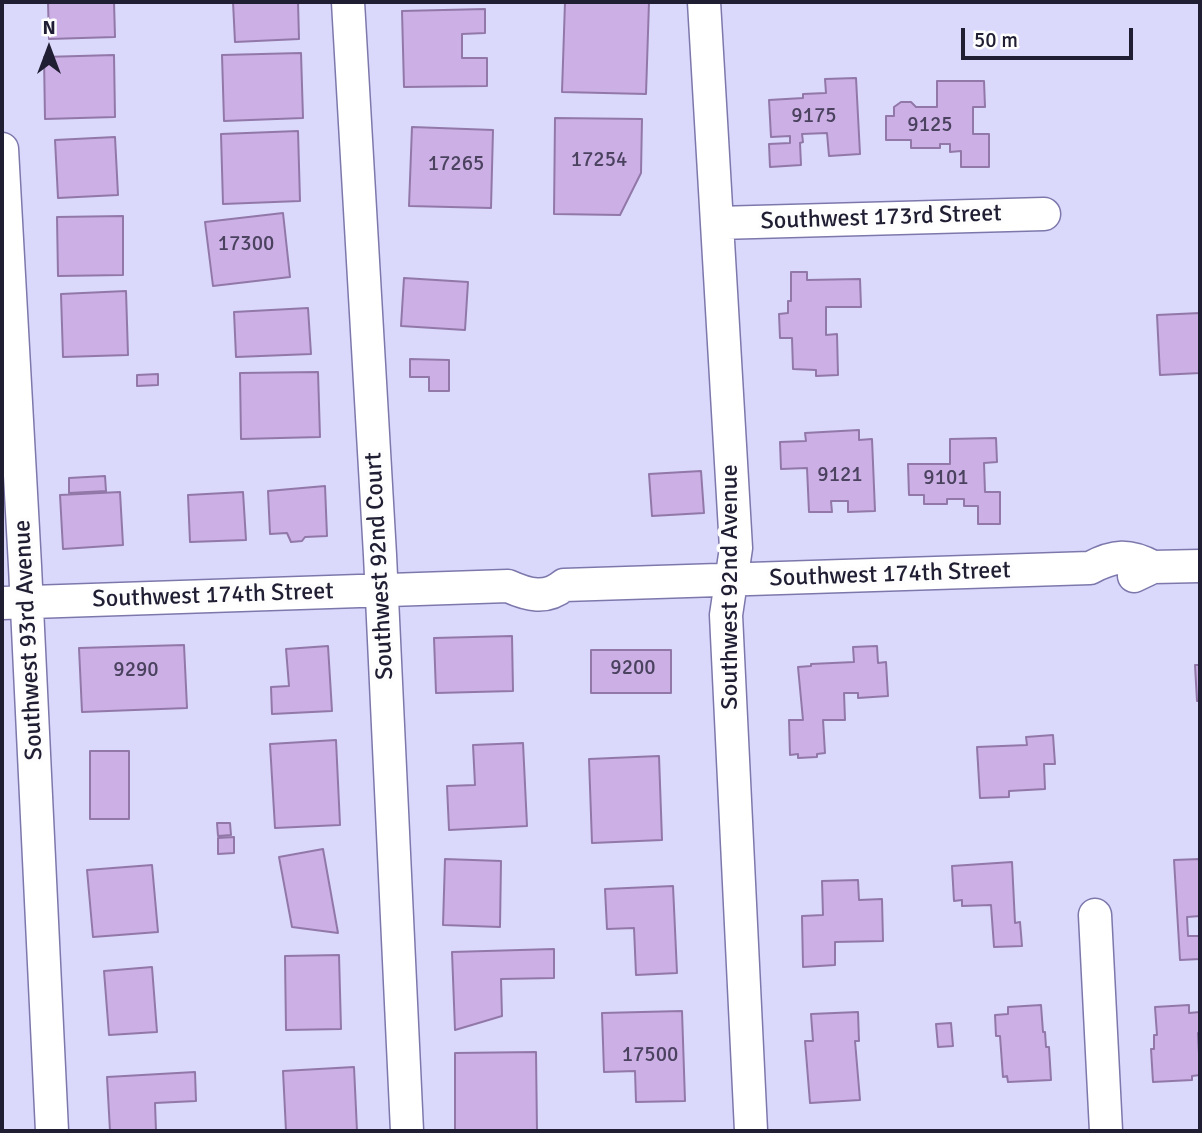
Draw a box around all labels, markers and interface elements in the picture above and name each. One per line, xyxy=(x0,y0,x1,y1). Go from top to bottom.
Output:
north arrow xyxy=(14,14,84,84)
scale bar xyxy=(964,14,1136,58)
text: N xyxy=(42,16,56,40)
text: 50 m xyxy=(974,27,1018,53)
house number: 9175 xyxy=(791,103,837,129)
house number: 9125 xyxy=(907,112,953,138)
house number: 17254 xyxy=(571,147,627,173)
house number: 17265 xyxy=(428,151,484,177)
street label: Southwest 173rd Street xyxy=(760,199,1002,237)
house number: 17300 xyxy=(218,231,274,257)
street label: Southwest 92nd Court xyxy=(360,451,400,681)
house number: 9121 xyxy=(817,462,863,488)
street label: Southwest 92nd Avenue xyxy=(717,464,745,710)
house number: 9101 xyxy=(923,465,969,491)
street label: Southwest 93rd Avenue xyxy=(8,519,50,761)
street label: Southwest 174th Street xyxy=(769,556,1011,594)
street label: Southwest 174th Street xyxy=(92,577,334,615)
house number: 9200 xyxy=(610,655,656,681)
house number: 9290 xyxy=(113,657,159,683)
house number: 17500 xyxy=(622,1042,678,1068)

